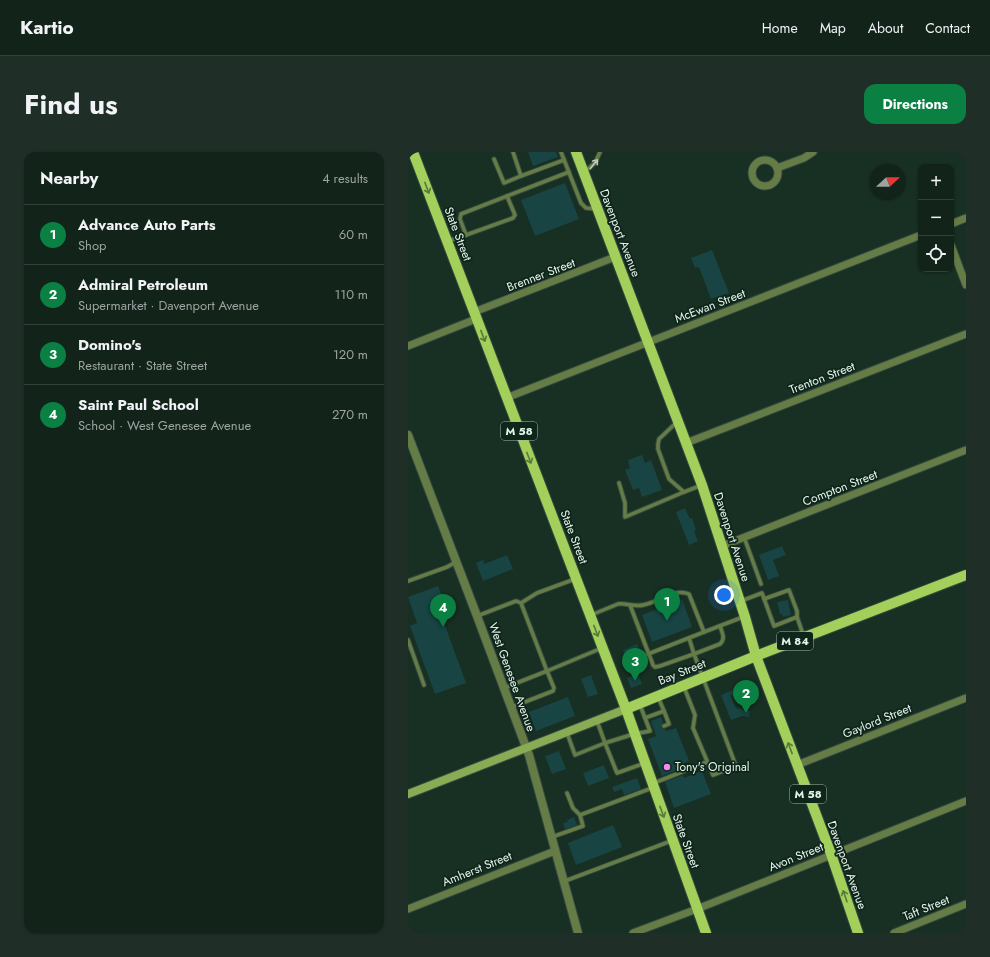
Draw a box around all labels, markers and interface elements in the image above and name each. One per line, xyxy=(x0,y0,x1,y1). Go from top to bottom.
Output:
text: Kartio xyxy=(20,14,74,41)
text: Home xyxy=(762,18,798,38)
text: Map xyxy=(820,18,846,38)
text: About xyxy=(868,18,903,38)
text: Contact xyxy=(925,18,970,38)
text: Find us xyxy=(24,84,118,125)
button: Directions xyxy=(864,84,966,124)
one-way arrow xyxy=(589,158,598,169)
north arrow xyxy=(870,164,906,200)
map controls xyxy=(918,164,954,272)
button: + xyxy=(918,164,954,200)
text: Nearby xyxy=(40,166,98,190)
text: 4 results xyxy=(322,169,368,188)
one-way arrow xyxy=(423,182,431,194)
street label: Davenport Avenue xyxy=(595,186,645,280)
button: − xyxy=(918,200,954,236)
street label: State Street xyxy=(439,204,477,264)
text: Advance Auto Parts xyxy=(78,214,216,236)
text: 1 xyxy=(50,225,56,244)
text: 60 m xyxy=(339,225,368,244)
text: Shop xyxy=(78,236,106,255)
button: locate xyxy=(918,236,954,272)
street label: Brenner Street xyxy=(504,254,578,296)
text: Admiral Petroleum xyxy=(78,274,208,296)
street label: McEwan Street xyxy=(672,284,748,328)
text: 2 xyxy=(49,285,57,304)
text: 110 m xyxy=(334,285,368,304)
text: Supermarket · Davenport Avenue xyxy=(78,296,259,315)
one-way arrow xyxy=(479,330,487,342)
text: Domino's xyxy=(78,334,141,356)
text: 3 xyxy=(49,345,57,364)
text: 120 m xyxy=(333,345,368,364)
text: Restaurant · State Street xyxy=(78,356,207,375)
street label: Trenton Street xyxy=(787,357,858,399)
text: Saint Paul School xyxy=(78,394,199,416)
text: 4 xyxy=(48,405,58,424)
text: 270 m xyxy=(332,405,368,424)
text: School · West Genesee Avenue xyxy=(78,416,251,435)
road number: M 58 xyxy=(501,422,537,440)
one-way arrow xyxy=(526,451,534,463)
street label: Compton Street xyxy=(800,465,880,511)
street label: Davenport Avenue xyxy=(709,490,755,584)
street label: State Street xyxy=(555,507,593,567)
your location xyxy=(714,585,734,605)
pin: 1 xyxy=(654,588,680,621)
pin: 4 xyxy=(430,594,456,627)
street label: West Genesee Avenue xyxy=(484,620,540,734)
one-way arrow xyxy=(592,625,600,637)
road number: M 84 xyxy=(777,632,813,650)
pin: 3 xyxy=(622,648,648,681)
street label: Bay Street xyxy=(655,654,709,690)
pin: 2 xyxy=(733,680,759,713)
street label: Gaylord Street xyxy=(840,699,914,743)
one-way arrow xyxy=(786,742,794,754)
place label: Tony's Original xyxy=(675,758,750,776)
marker: Tony's Original xyxy=(662,762,672,772)
road number: M 58 xyxy=(790,785,826,803)
one-way arrow xyxy=(659,806,667,818)
street label: State Street xyxy=(668,811,704,871)
street label: Davenport Avenue xyxy=(823,818,871,912)
street label: Avon Street xyxy=(766,838,826,876)
street label: Amherst Street xyxy=(439,847,515,891)
one-way arrow xyxy=(841,890,848,903)
street label: Taft Street xyxy=(900,890,952,925)

